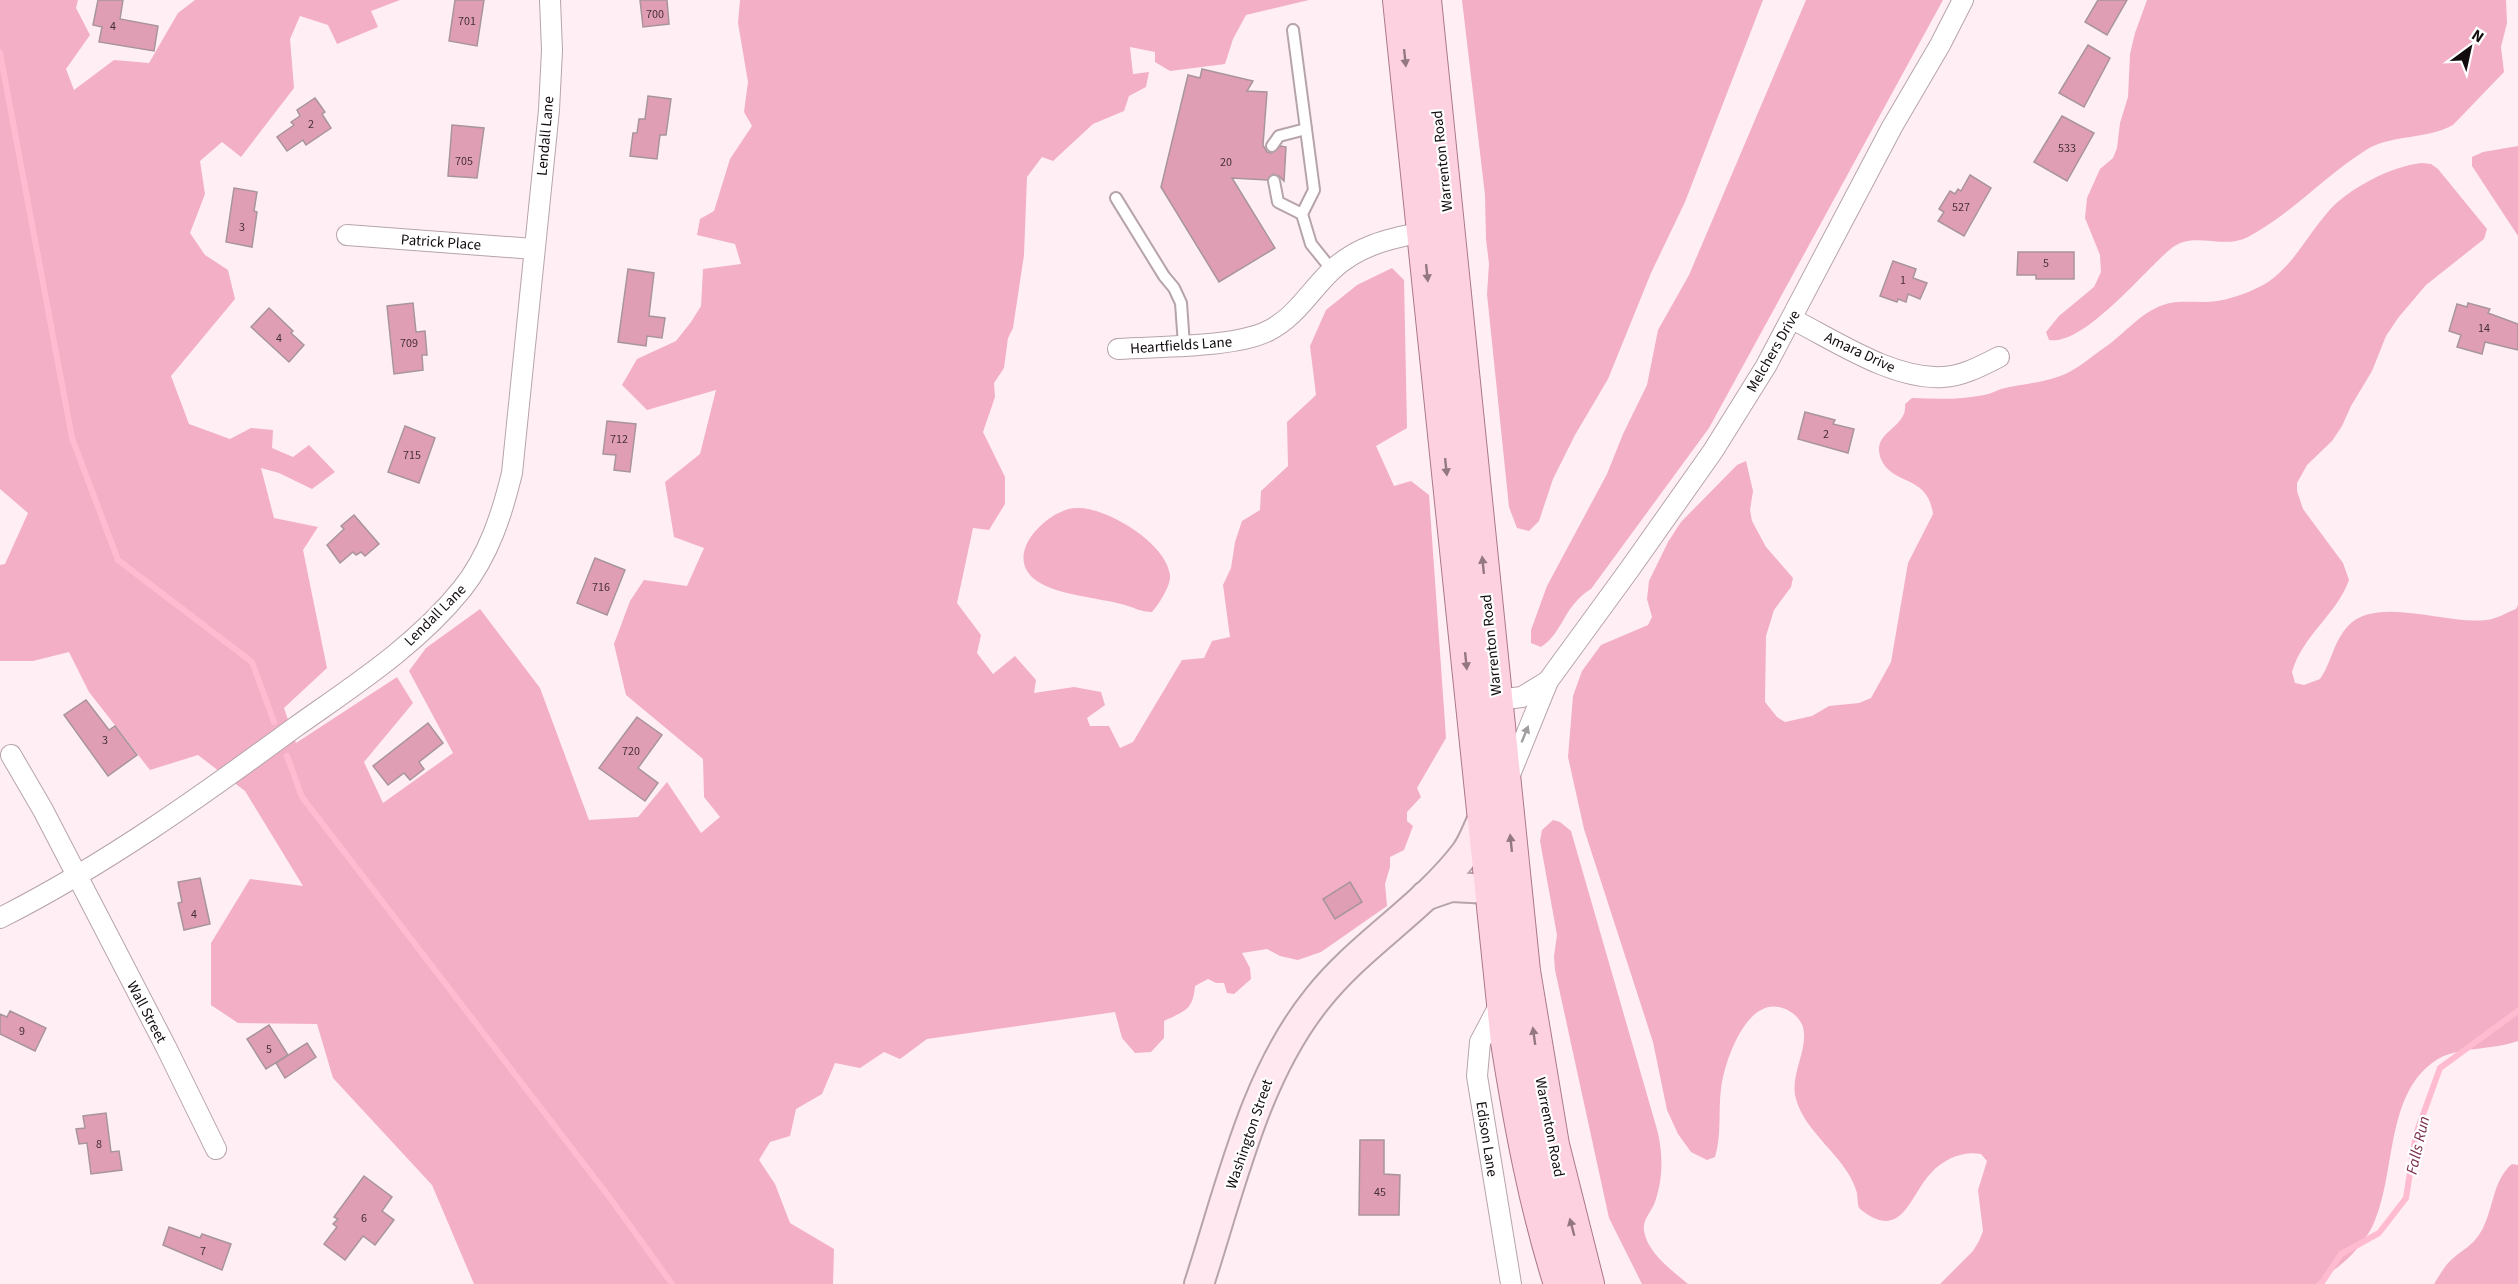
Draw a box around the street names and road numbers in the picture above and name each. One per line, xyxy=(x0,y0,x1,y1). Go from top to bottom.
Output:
street label: Lendall Lane xyxy=(532,95,559,177)
street label: Warrenton Road xyxy=(1427,109,1458,212)
street label: Patrick Place xyxy=(400,229,482,256)
street label: Melchers Drive xyxy=(1741,306,1805,396)
street label: Amara Drive xyxy=(1821,327,1899,378)
street label: Heartfields Lane xyxy=(1129,331,1233,360)
street label: Lendall Lane xyxy=(400,580,471,651)
street label: Warrenton Road xyxy=(1476,593,1507,696)
street label: Wall Street xyxy=(121,978,172,1047)
street label: Warrenton Road xyxy=(1530,1075,1569,1179)
street label: Washington Street xyxy=(1221,1076,1278,1192)
street label: Edison Lane xyxy=(1470,1100,1503,1178)

